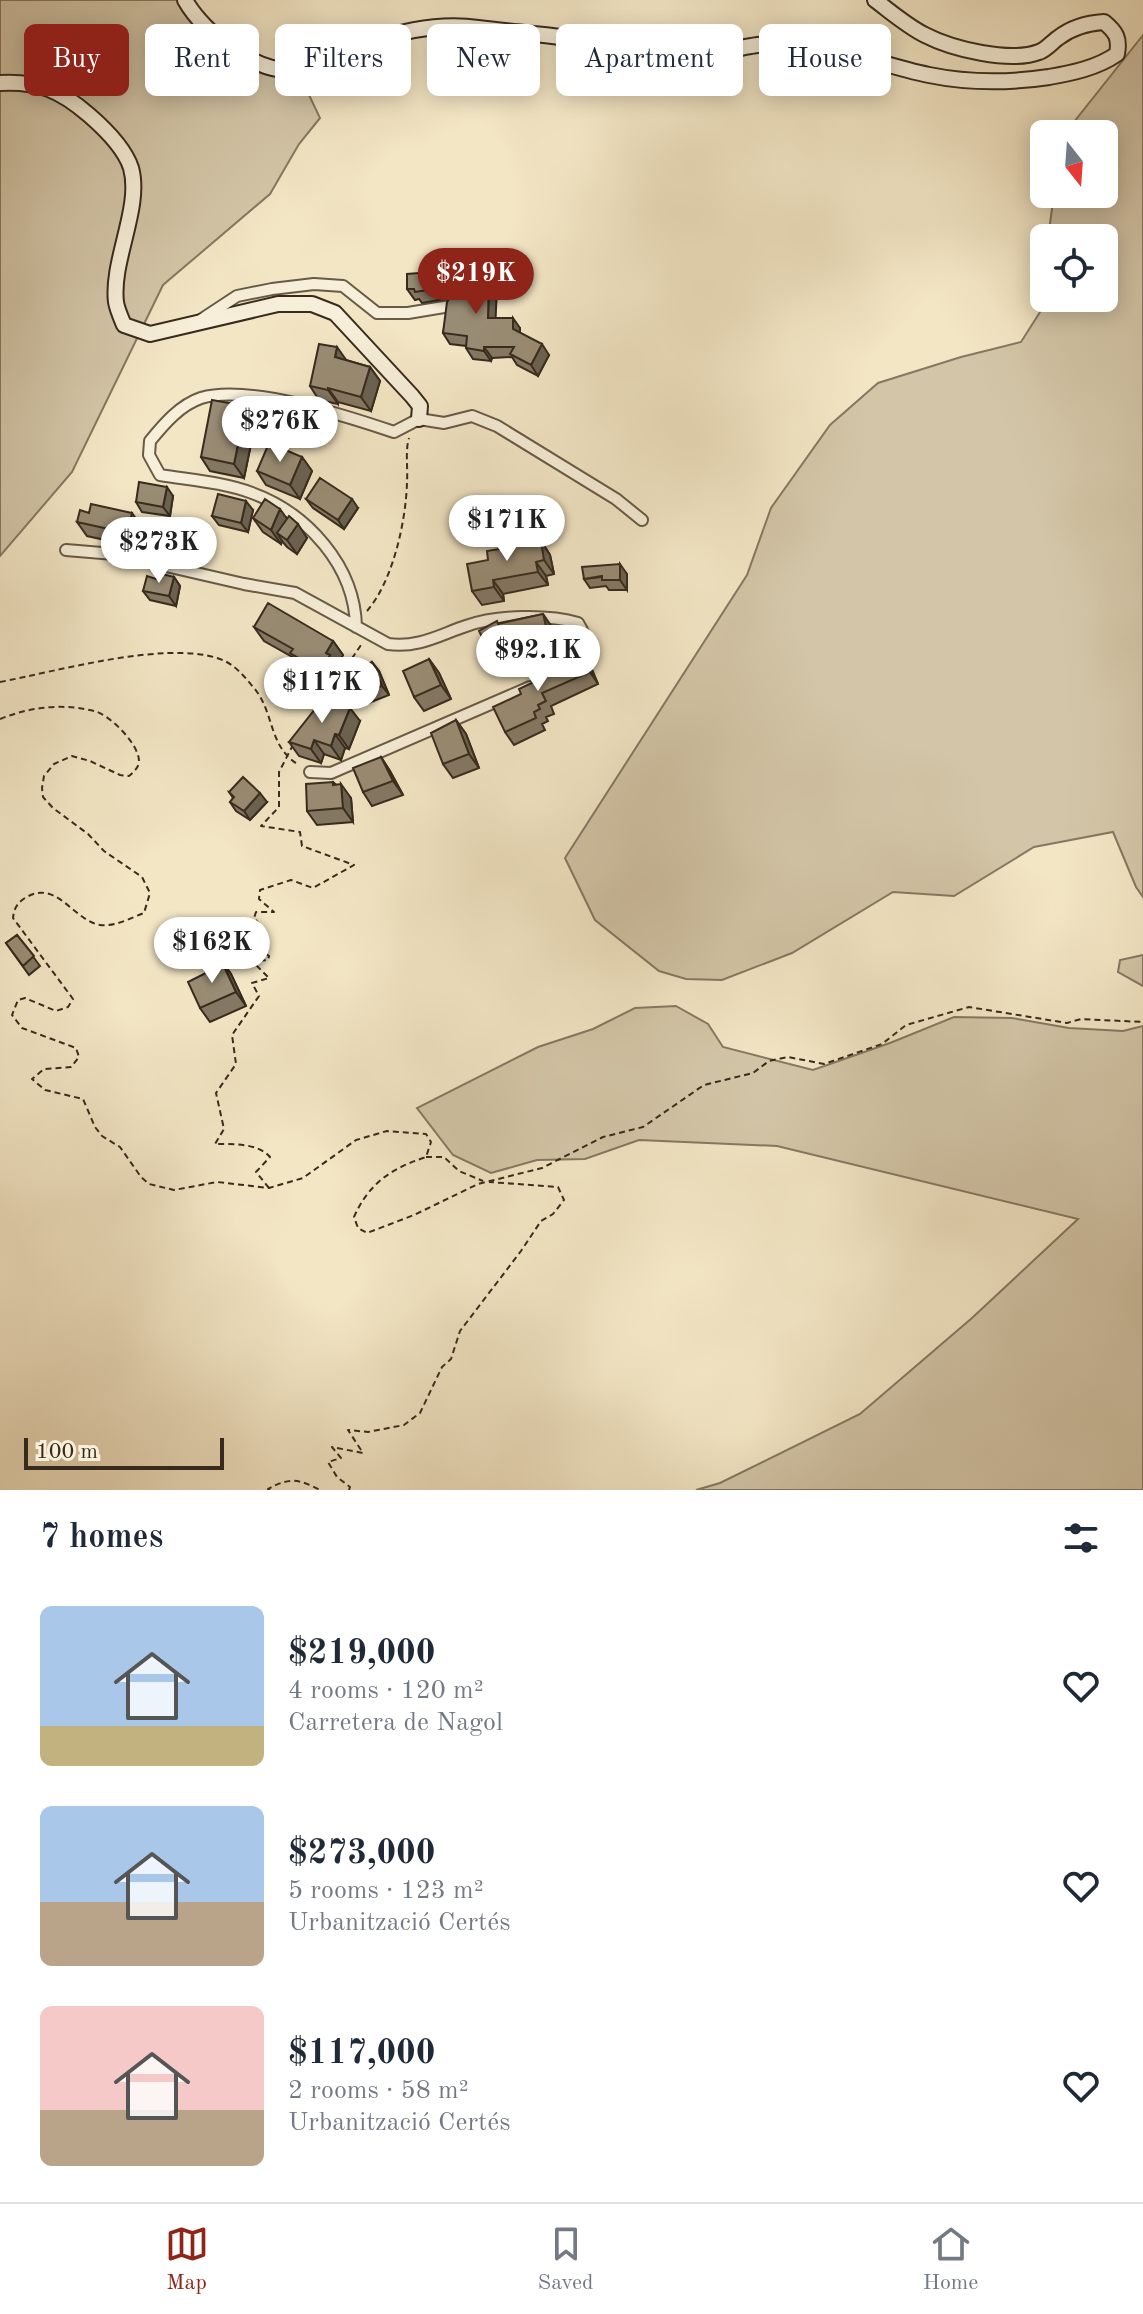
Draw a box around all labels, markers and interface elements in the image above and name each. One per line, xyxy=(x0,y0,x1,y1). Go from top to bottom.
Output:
chip: Buy xyxy=(24,24,129,96)
chip: Rent xyxy=(145,24,259,96)
chip: Filters xyxy=(275,24,411,96)
chip: New xyxy=(427,24,540,96)
chip: Apartment xyxy=(556,24,743,96)
chip: House xyxy=(759,24,891,96)
north arrow xyxy=(1030,120,1118,208)
map controls xyxy=(1030,120,1118,312)
button: locate xyxy=(1030,224,1118,312)
pin: $219K xyxy=(420,248,532,316)
text: $219K xyxy=(436,261,516,287)
pin: $276K xyxy=(224,396,336,464)
text: $276K xyxy=(240,409,320,435)
pin: $171K xyxy=(451,495,563,563)
text: $171K xyxy=(467,508,547,534)
pin: $273K xyxy=(103,517,215,585)
text: $273K xyxy=(119,530,199,556)
pin: $92.1K xyxy=(473,625,603,693)
text: $92.1K xyxy=(494,638,582,664)
pin: $117K xyxy=(266,657,378,725)
text: $117K xyxy=(282,670,362,696)
pin: $162K xyxy=(156,917,268,985)
text: $162K xyxy=(172,930,252,956)
scale bar xyxy=(24,1434,224,1470)
text: 100 m xyxy=(36,1441,98,1463)
icon: filters xyxy=(1059,1516,1103,1560)
text: 7 homes xyxy=(40,1521,163,1555)
text: $219,000 xyxy=(288,1637,436,1671)
icon: home xyxy=(104,1638,200,1734)
icon: heart xyxy=(1059,1664,1103,1708)
text: 4 rooms · 120 m² xyxy=(288,1678,484,1704)
text: Carretera de Nagol xyxy=(288,1710,503,1736)
text: $273,000 xyxy=(288,1837,436,1871)
icon: home xyxy=(104,1838,200,1934)
icon: heart xyxy=(1059,1864,1103,1908)
text: 5 rooms · 123 m² xyxy=(288,1878,484,1904)
text: Urbanització Certés xyxy=(288,1910,510,1936)
text: $117,000 xyxy=(288,2037,436,2071)
icon: home xyxy=(104,2038,200,2134)
icon: heart xyxy=(1059,2064,1103,2108)
text: 2 rooms · 58 m² xyxy=(288,2078,469,2104)
text: Urbanització Certés xyxy=(288,2110,510,2136)
tab: Map xyxy=(165,2222,209,2297)
tab: Saved xyxy=(538,2222,594,2297)
tab: Home xyxy=(923,2222,978,2297)

